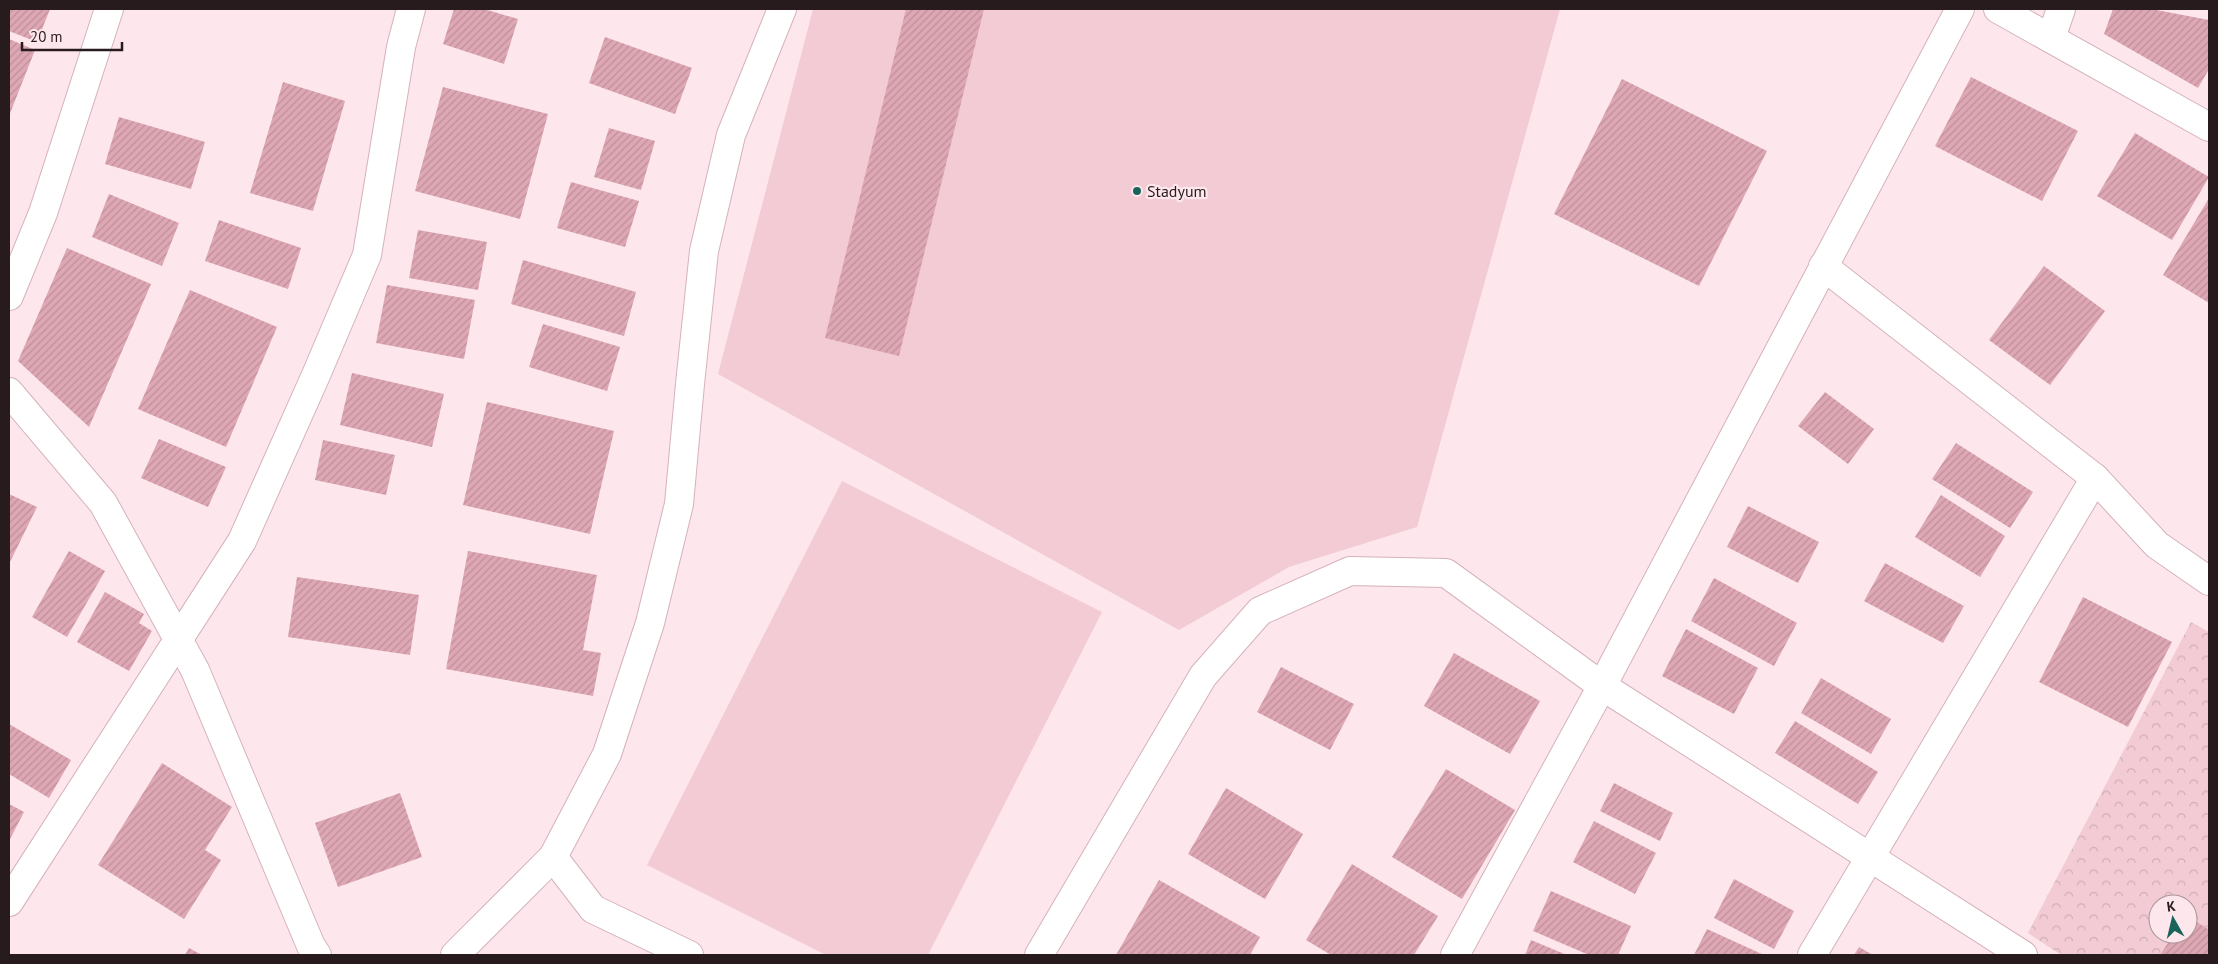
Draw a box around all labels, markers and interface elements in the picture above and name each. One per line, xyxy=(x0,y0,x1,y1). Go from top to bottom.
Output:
scale bar xyxy=(22,20,122,52)
text: 20 m xyxy=(30,27,63,46)
place label: Stadyum xyxy=(1147,181,1207,201)
marker: Stadyum xyxy=(1131,185,1143,197)
north arrow xyxy=(2148,894,2198,944)
text: K xyxy=(2166,897,2177,916)

